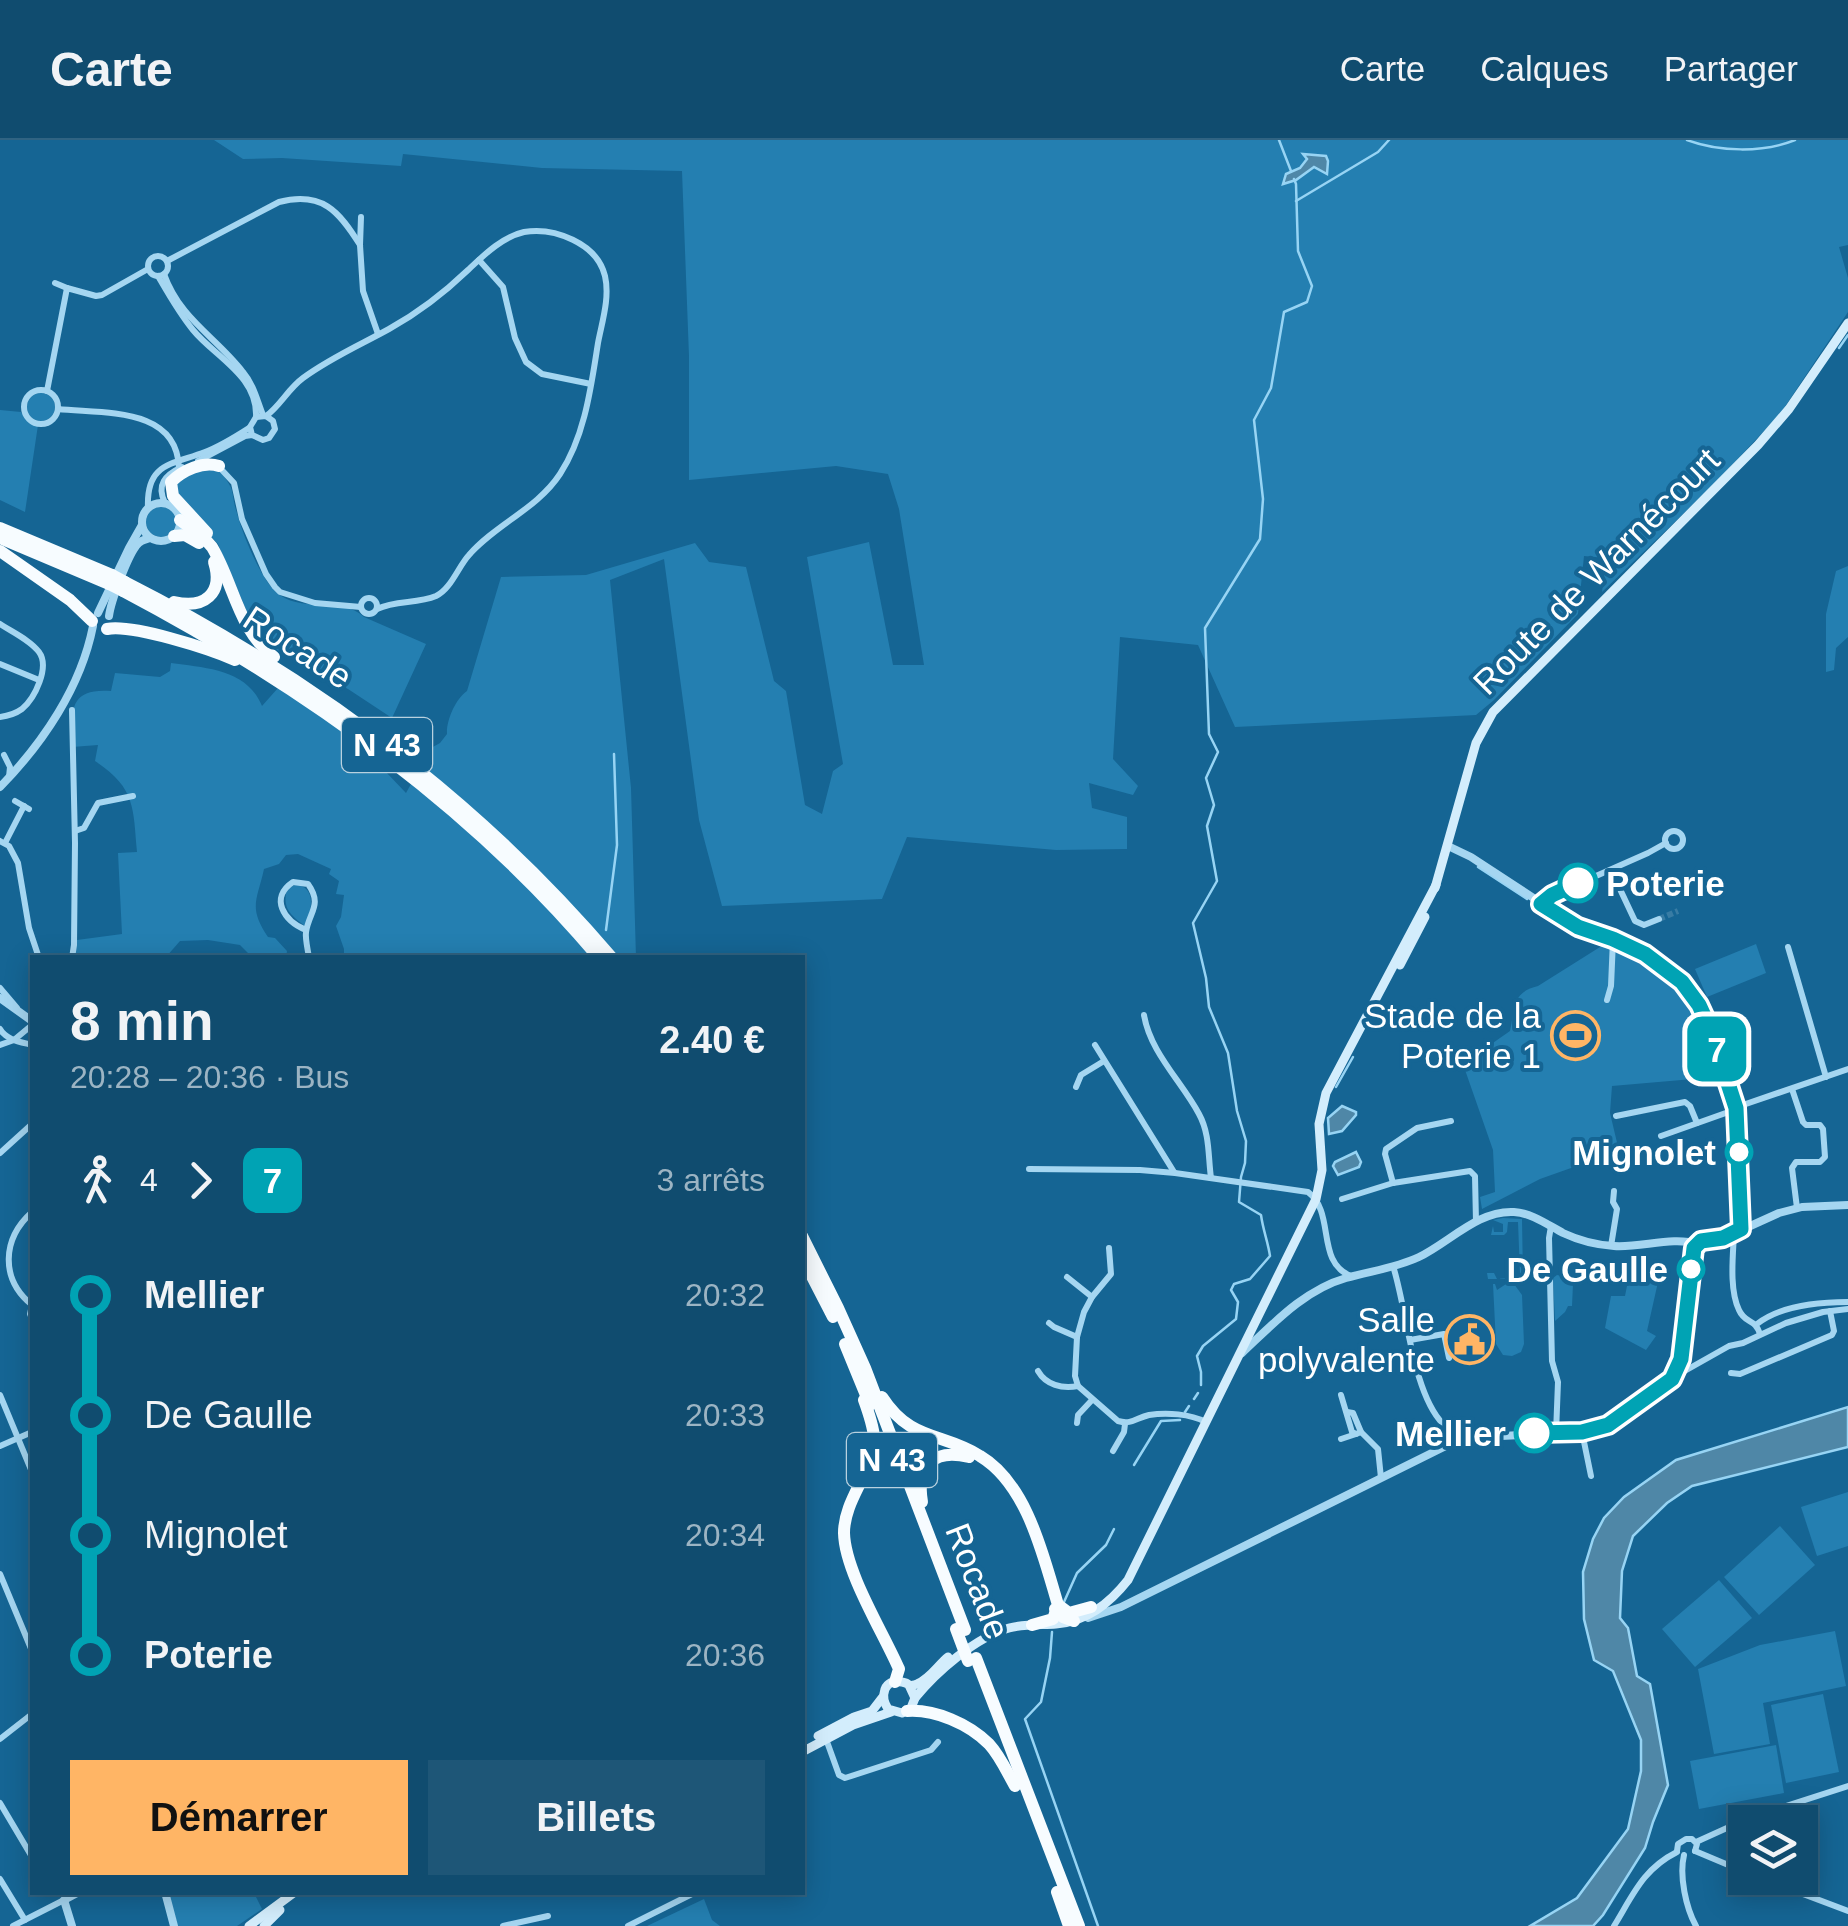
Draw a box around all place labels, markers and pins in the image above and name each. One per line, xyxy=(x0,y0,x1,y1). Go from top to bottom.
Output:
marker: Poterie xyxy=(1559,864,1597,902)
place label: Poterie xyxy=(1606,864,1725,903)
place label: Stade de la Poterie 1 xyxy=(1364,996,1542,1075)
sports icon: Stade de la Poterie 1 xyxy=(1550,1009,1602,1061)
place label: Mignolet xyxy=(1572,1133,1716,1172)
marker: Mignolet xyxy=(1726,1139,1752,1165)
place label: De Gaulle xyxy=(1507,1250,1668,1289)
marker: De Gaulle xyxy=(1678,1256,1704,1282)
place label: Salle polyvalente xyxy=(1258,1300,1435,1379)
public building icon: Salle polyvalente xyxy=(1444,1313,1496,1365)
place label: Mellier xyxy=(1395,1414,1506,1453)
marker: Mellier xyxy=(1515,1414,1553,1452)

